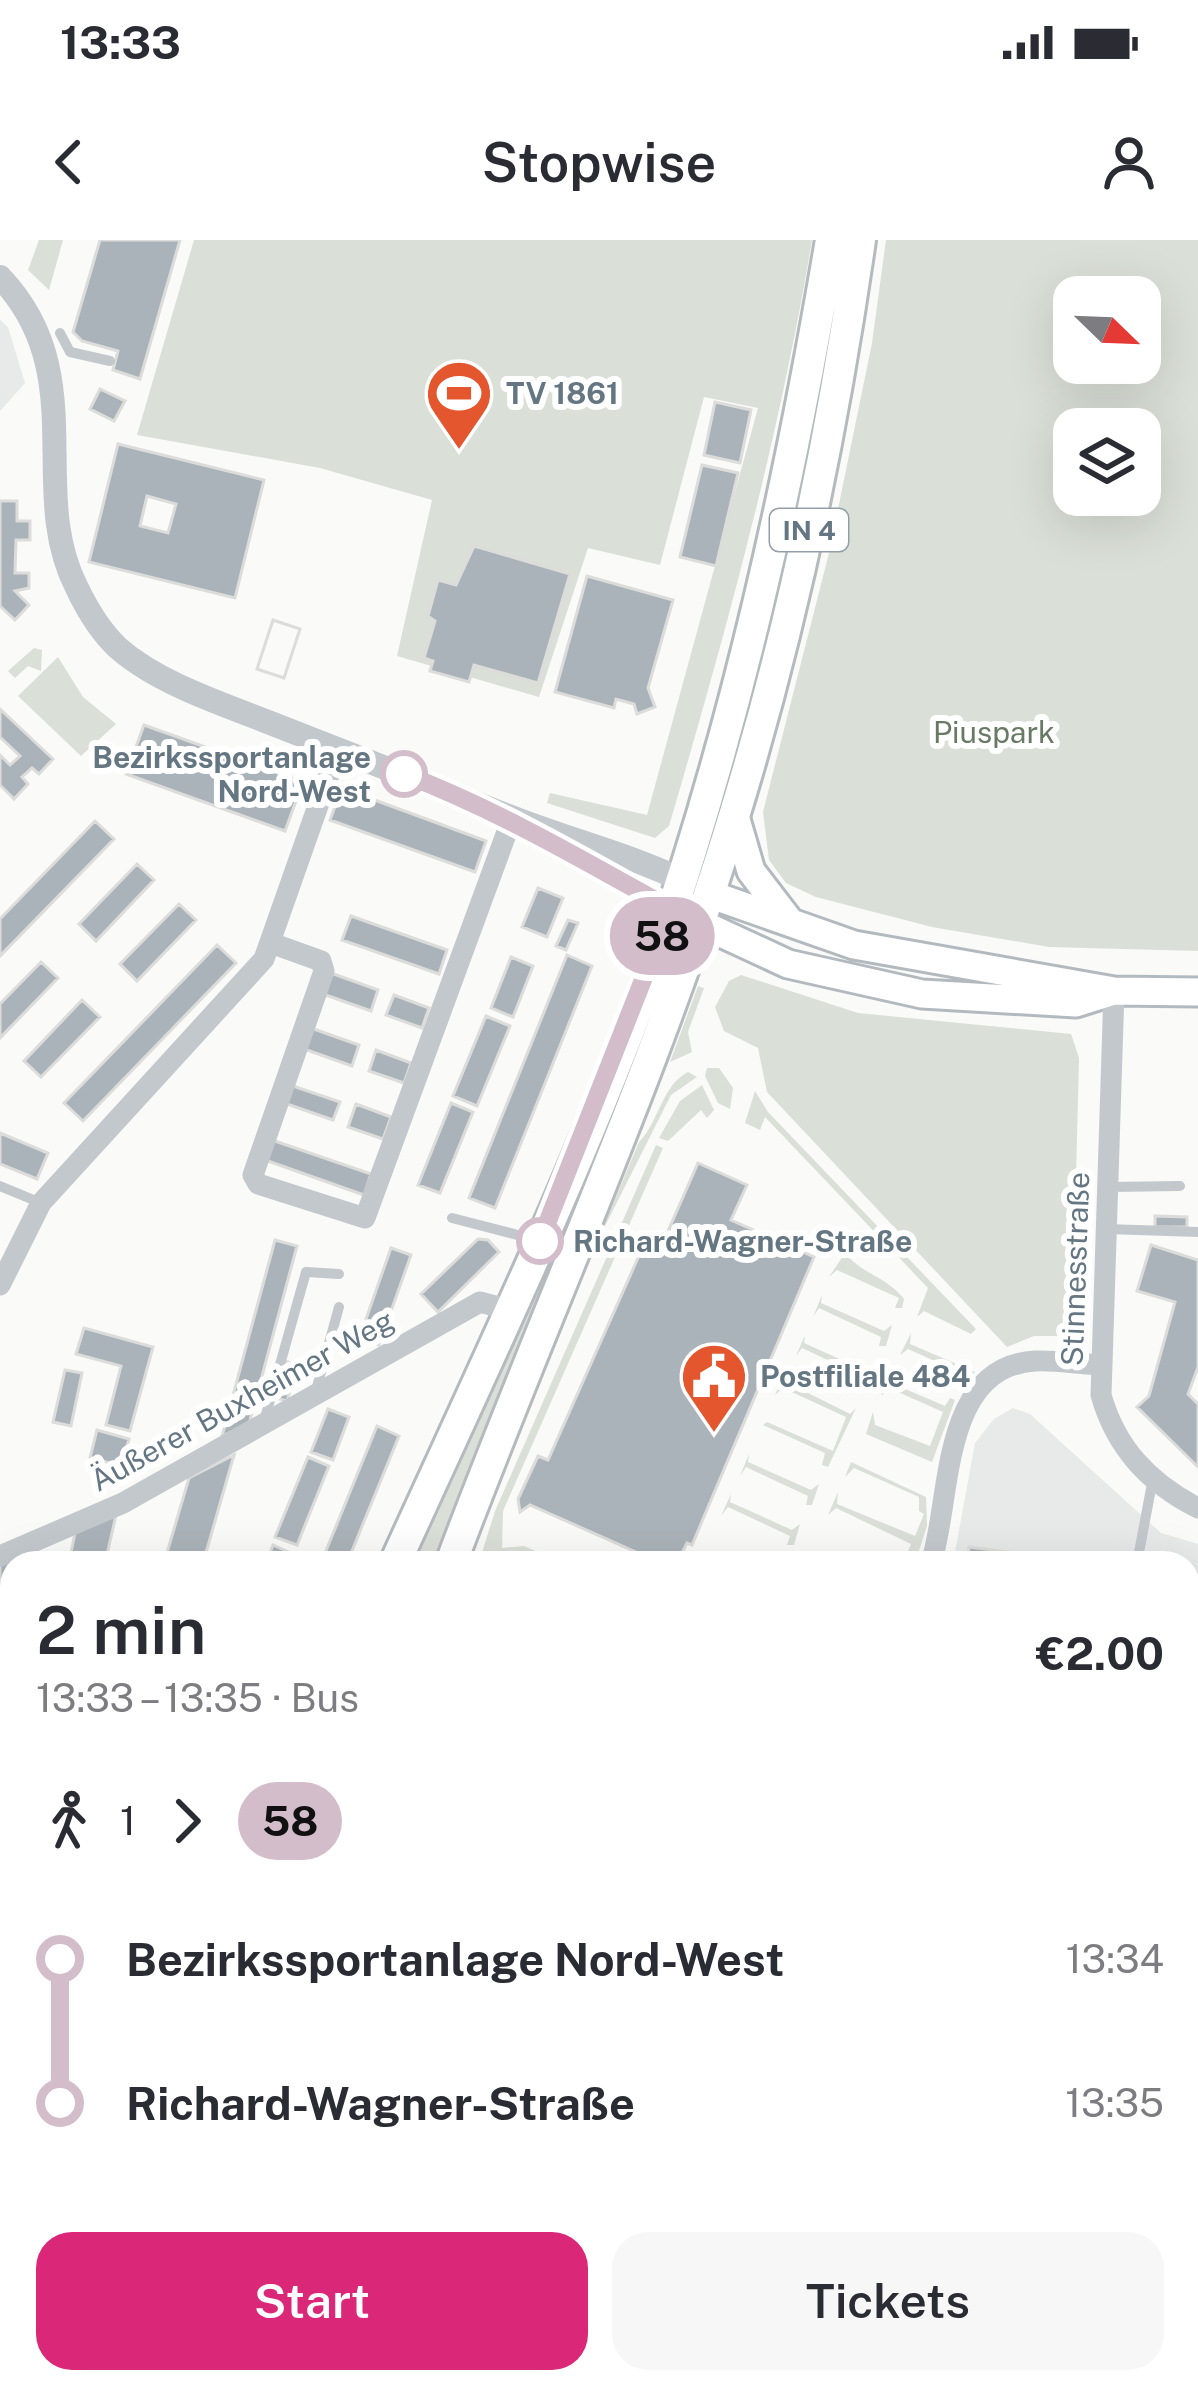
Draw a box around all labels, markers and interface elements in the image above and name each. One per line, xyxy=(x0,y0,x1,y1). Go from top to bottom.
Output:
text: 13:33 xyxy=(60,16,181,69)
icon: back xyxy=(36,129,102,195)
icon: person xyxy=(1096,129,1162,195)
text: Stopwise xyxy=(482,131,716,194)
north arrow xyxy=(1053,276,1161,384)
map controls xyxy=(1053,276,1161,516)
sports icon: TV 1861 xyxy=(424,358,494,452)
place label: TV 1861 xyxy=(506,375,619,411)
button: layers xyxy=(1053,408,1161,516)
road number: IN 4 xyxy=(770,509,848,551)
park label: Piuspark xyxy=(933,714,1055,750)
place label: Bezirkssportanlage Nord-West xyxy=(92,739,371,809)
marker: Bezirkssportanlage Nord-West xyxy=(382,752,426,796)
line badge: 58 xyxy=(608,897,716,975)
text: 58 xyxy=(634,911,690,960)
street label: Stinnesstraße xyxy=(1054,1171,1096,1367)
marker: Richard-Wagner-Straße xyxy=(518,1219,562,1263)
place label: Richard-Wagner-Straße xyxy=(573,1223,912,1259)
street label: Äußerer Buxheimer Weg xyxy=(84,1302,400,1498)
public building icon: Postfiliale 484 xyxy=(679,1341,749,1435)
place label: Postfiliale 484 xyxy=(760,1358,971,1394)
text: 2 min xyxy=(36,1591,206,1669)
text: €2.00 xyxy=(1036,1627,1164,1680)
text: 13:33 – 13:35 · Bus xyxy=(36,1675,359,1721)
icon: walk xyxy=(36,1788,102,1854)
icon: forward xyxy=(154,1788,220,1854)
text: 58 xyxy=(262,1796,318,1845)
text: 1 xyxy=(120,1798,136,1844)
text: Bezirkssportanlage Nord-West xyxy=(126,1933,784,1986)
text: 13:34 xyxy=(1066,1936,1164,1982)
text: Richard-Wagner-Straße xyxy=(126,2077,635,2130)
text: 13:35 xyxy=(1065,2080,1164,2126)
button: Start xyxy=(36,2232,588,2370)
button: Tickets xyxy=(612,2232,1164,2370)

